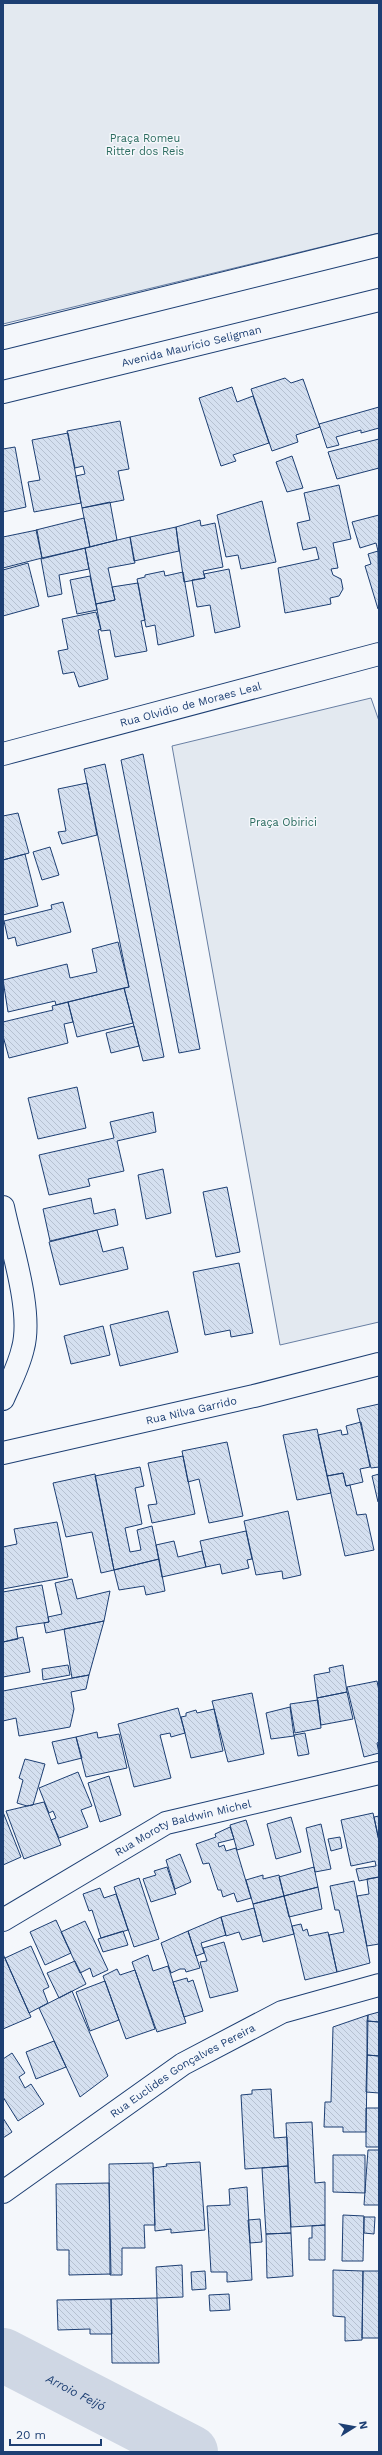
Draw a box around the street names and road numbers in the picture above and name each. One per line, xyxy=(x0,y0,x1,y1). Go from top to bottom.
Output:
street label: Avenida Maurício Seligman xyxy=(120,323,263,370)
street label: Rua Olvidio de Moraes Leal xyxy=(118,679,263,730)
street label: Rua Nilva Garrido xyxy=(145,1394,238,1427)
street label: Rua Moroty Baldwin Michel xyxy=(113,1797,253,1859)
street label: Rua Euclides Gonçalves Pereira xyxy=(108,2021,257,2121)

